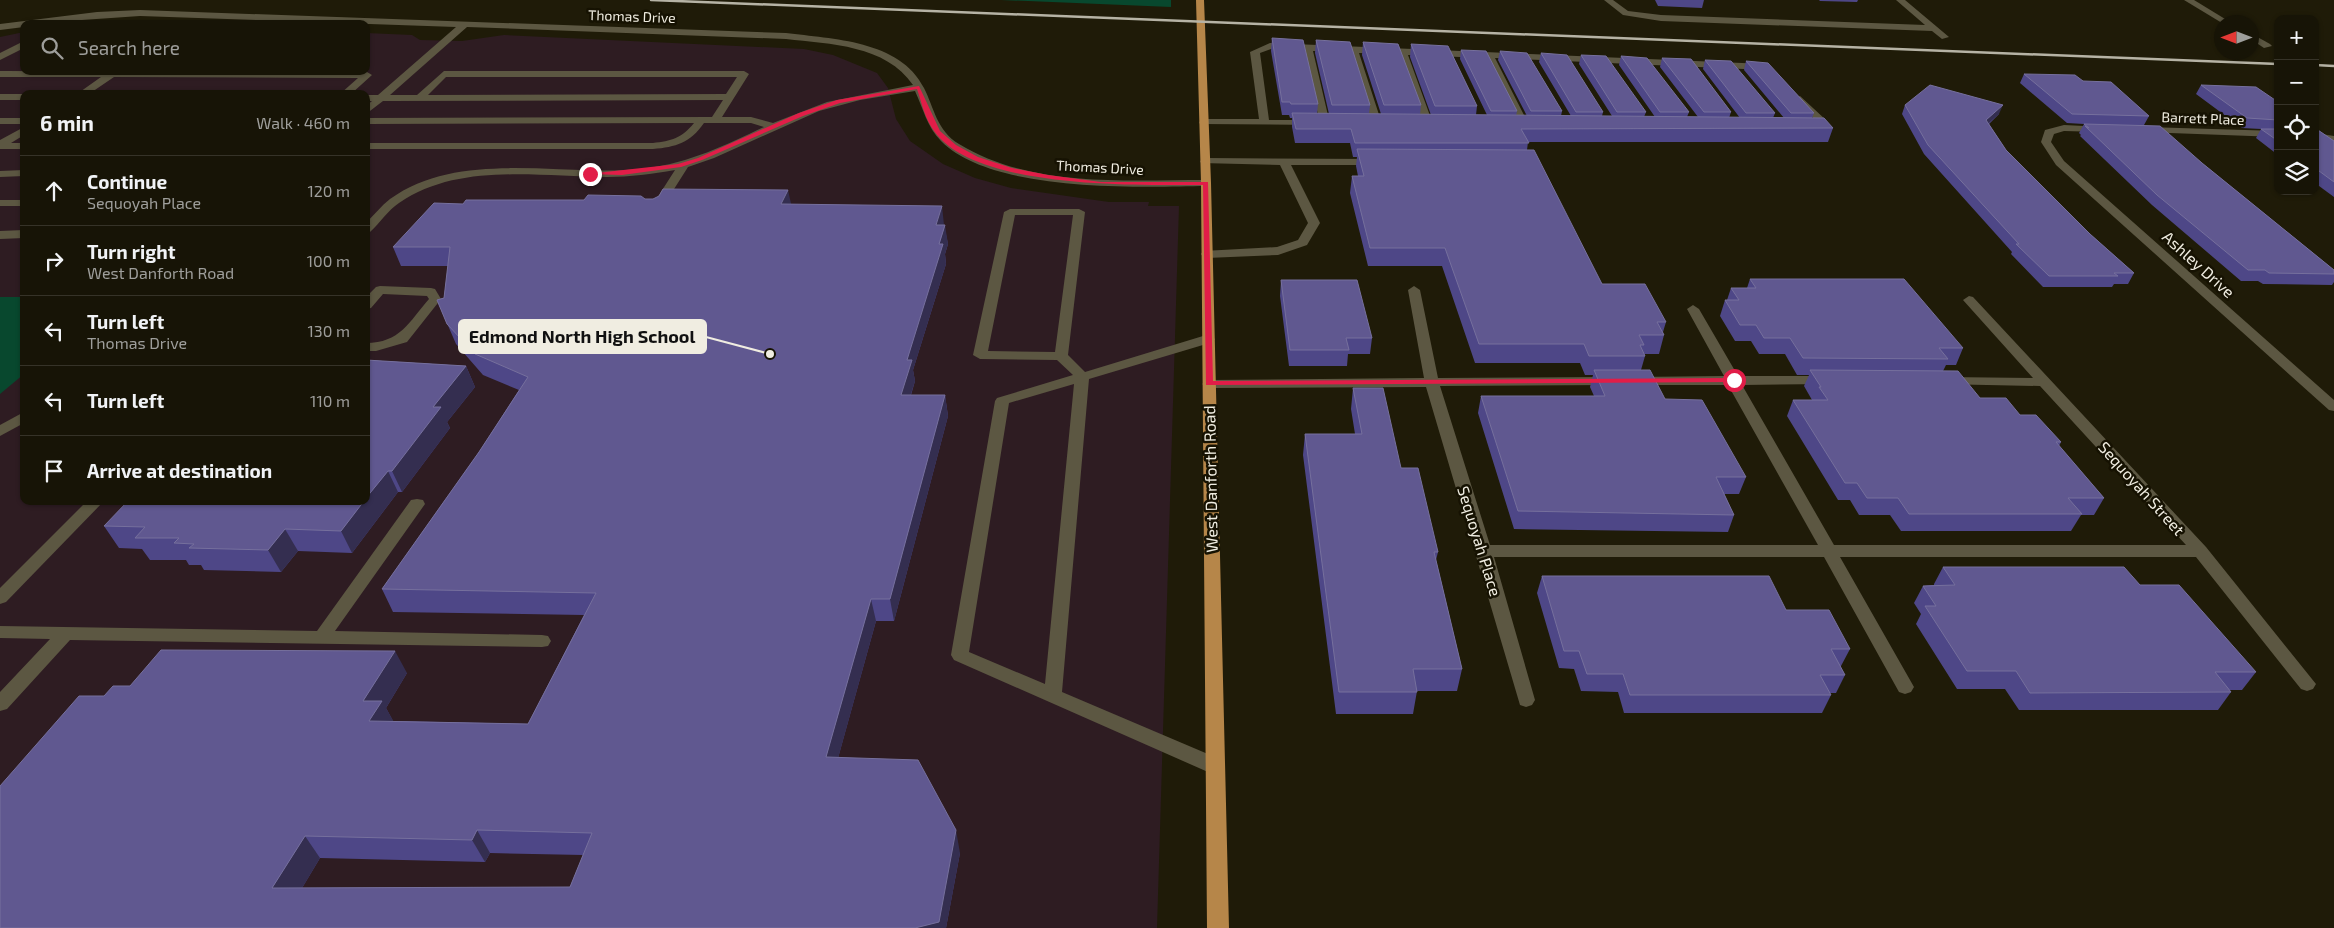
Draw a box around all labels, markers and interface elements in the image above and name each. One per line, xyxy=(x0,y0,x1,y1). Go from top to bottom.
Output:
street label: Thomas Drive xyxy=(588,6,676,26)
north arrow xyxy=(2214,15,2259,60)
map controls xyxy=(2274,15,2319,195)
button: + xyxy=(2274,15,2319,60)
search box xyxy=(20,20,370,75)
icon: search xyxy=(38,34,66,62)
text: Search here xyxy=(78,36,180,59)
button: − xyxy=(2274,60,2319,105)
button: locate xyxy=(2274,105,2319,150)
street label: Barrett Place xyxy=(2161,108,2245,128)
text: 6 min xyxy=(40,110,94,135)
text: Walk · 460 m xyxy=(256,113,350,132)
button: layers xyxy=(2274,150,2319,195)
street label: Thomas Drive xyxy=(1056,156,1144,178)
route end xyxy=(579,163,602,186)
text: Continue xyxy=(87,170,167,193)
icon: ahead xyxy=(40,177,68,205)
text: 120 m xyxy=(307,181,350,200)
text: Sequoyah Place xyxy=(87,193,201,212)
street label: Ashley Drive xyxy=(2159,227,2239,301)
text: Turn right xyxy=(87,240,175,263)
icon: right xyxy=(40,247,68,275)
text: 100 m xyxy=(307,251,350,270)
text: West Danforth Road xyxy=(87,263,234,282)
text: Turn left xyxy=(87,310,164,333)
icon: left xyxy=(40,317,68,345)
callout: Edmond North High School xyxy=(459,320,706,353)
text: 130 m xyxy=(308,321,350,340)
text: Edmond North High School xyxy=(469,325,695,347)
text: Thomas Drive xyxy=(87,333,187,352)
route start xyxy=(1723,369,1746,392)
icon: left xyxy=(40,387,68,415)
text: Turn left xyxy=(87,389,164,412)
text: 110 m xyxy=(310,391,350,410)
street label: West Danforth Road xyxy=(1199,405,1221,553)
street label: Sequoyah Street xyxy=(2095,437,2189,539)
icon: arrive xyxy=(40,457,68,485)
text: Arrive at destination xyxy=(87,459,272,482)
street label: Sequoyah Place xyxy=(1454,484,1506,598)

